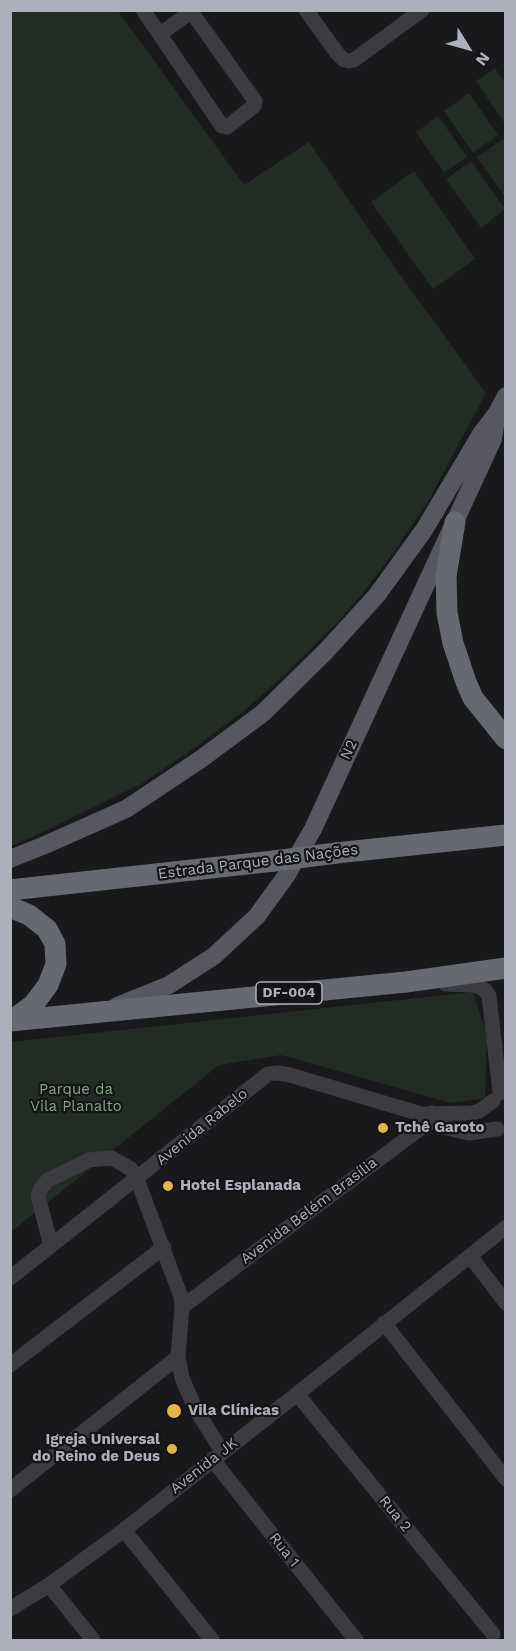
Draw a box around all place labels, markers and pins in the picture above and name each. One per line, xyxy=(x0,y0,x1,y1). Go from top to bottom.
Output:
place label: Tchê Garoto xyxy=(395,1119,485,1137)
marker: Tchê Garoto xyxy=(376,1121,390,1135)
place label: Hotel Esplanada xyxy=(180,1177,301,1195)
marker: Hotel Esplanada xyxy=(161,1179,175,1193)
marker: Vila Clínicas xyxy=(165,1402,183,1420)
place label: Vila Clínicas xyxy=(188,1402,279,1420)
place label: Igreja Universal do Reino de Deus xyxy=(32,1431,160,1466)
marker: Igreja Universal do Reino de Deus xyxy=(165,1442,179,1456)

